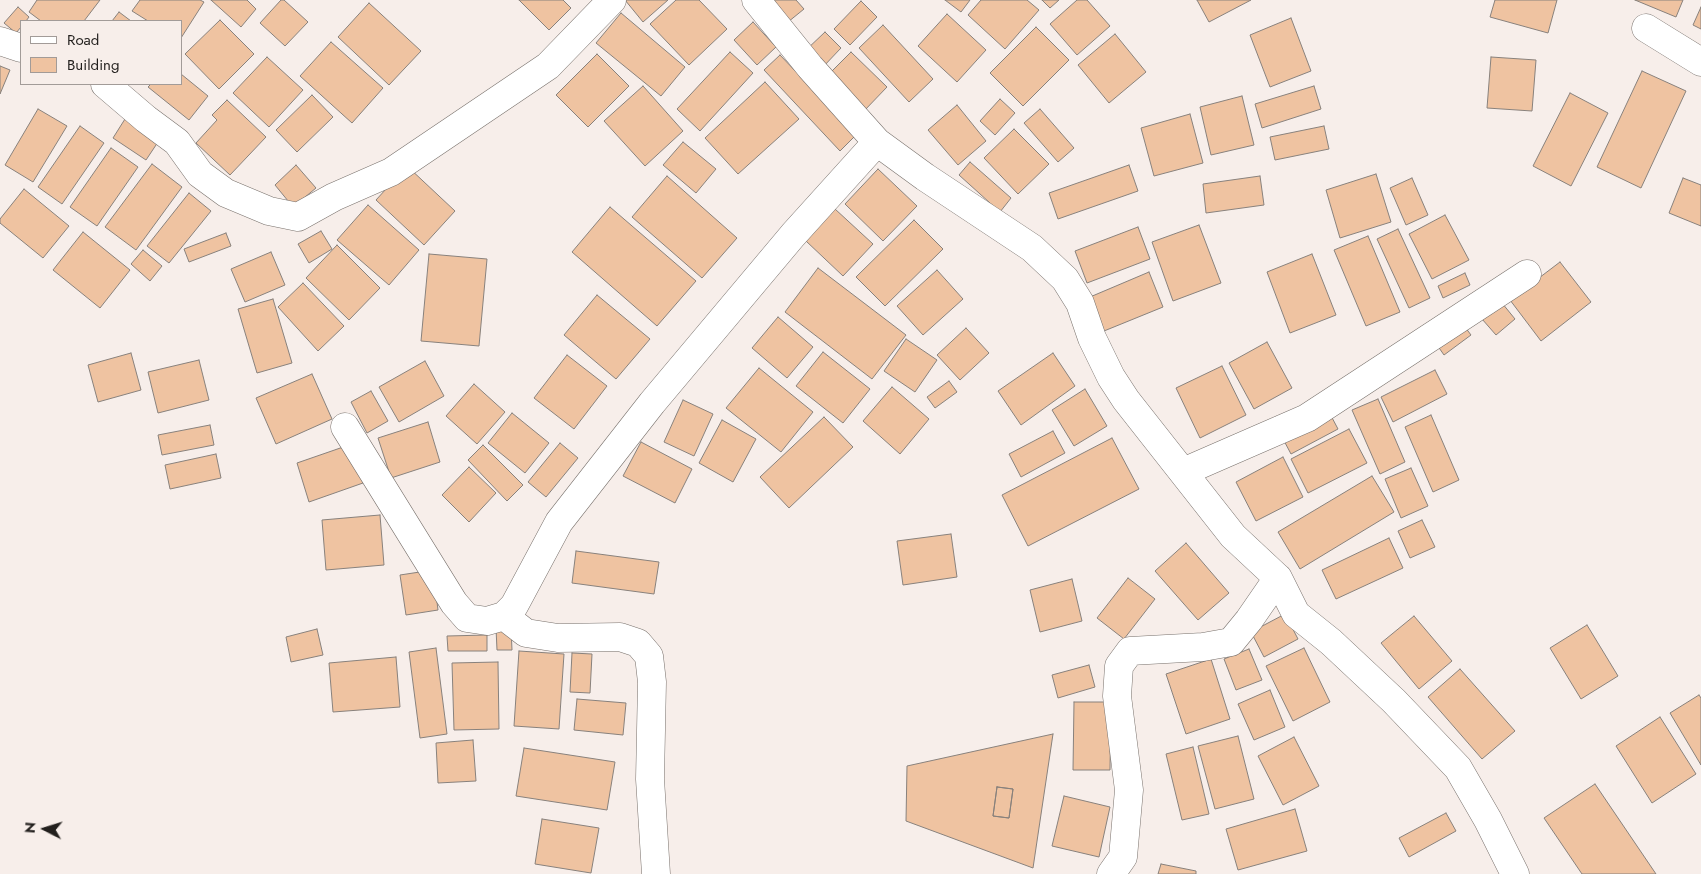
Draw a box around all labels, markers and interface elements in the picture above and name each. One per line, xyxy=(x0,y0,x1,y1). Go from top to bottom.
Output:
legend xyxy=(20,20,182,85)
text: Road xyxy=(67,29,99,51)
text: Building xyxy=(67,54,119,76)
north arrow xyxy=(20,804,70,854)
text: N xyxy=(20,821,41,834)

